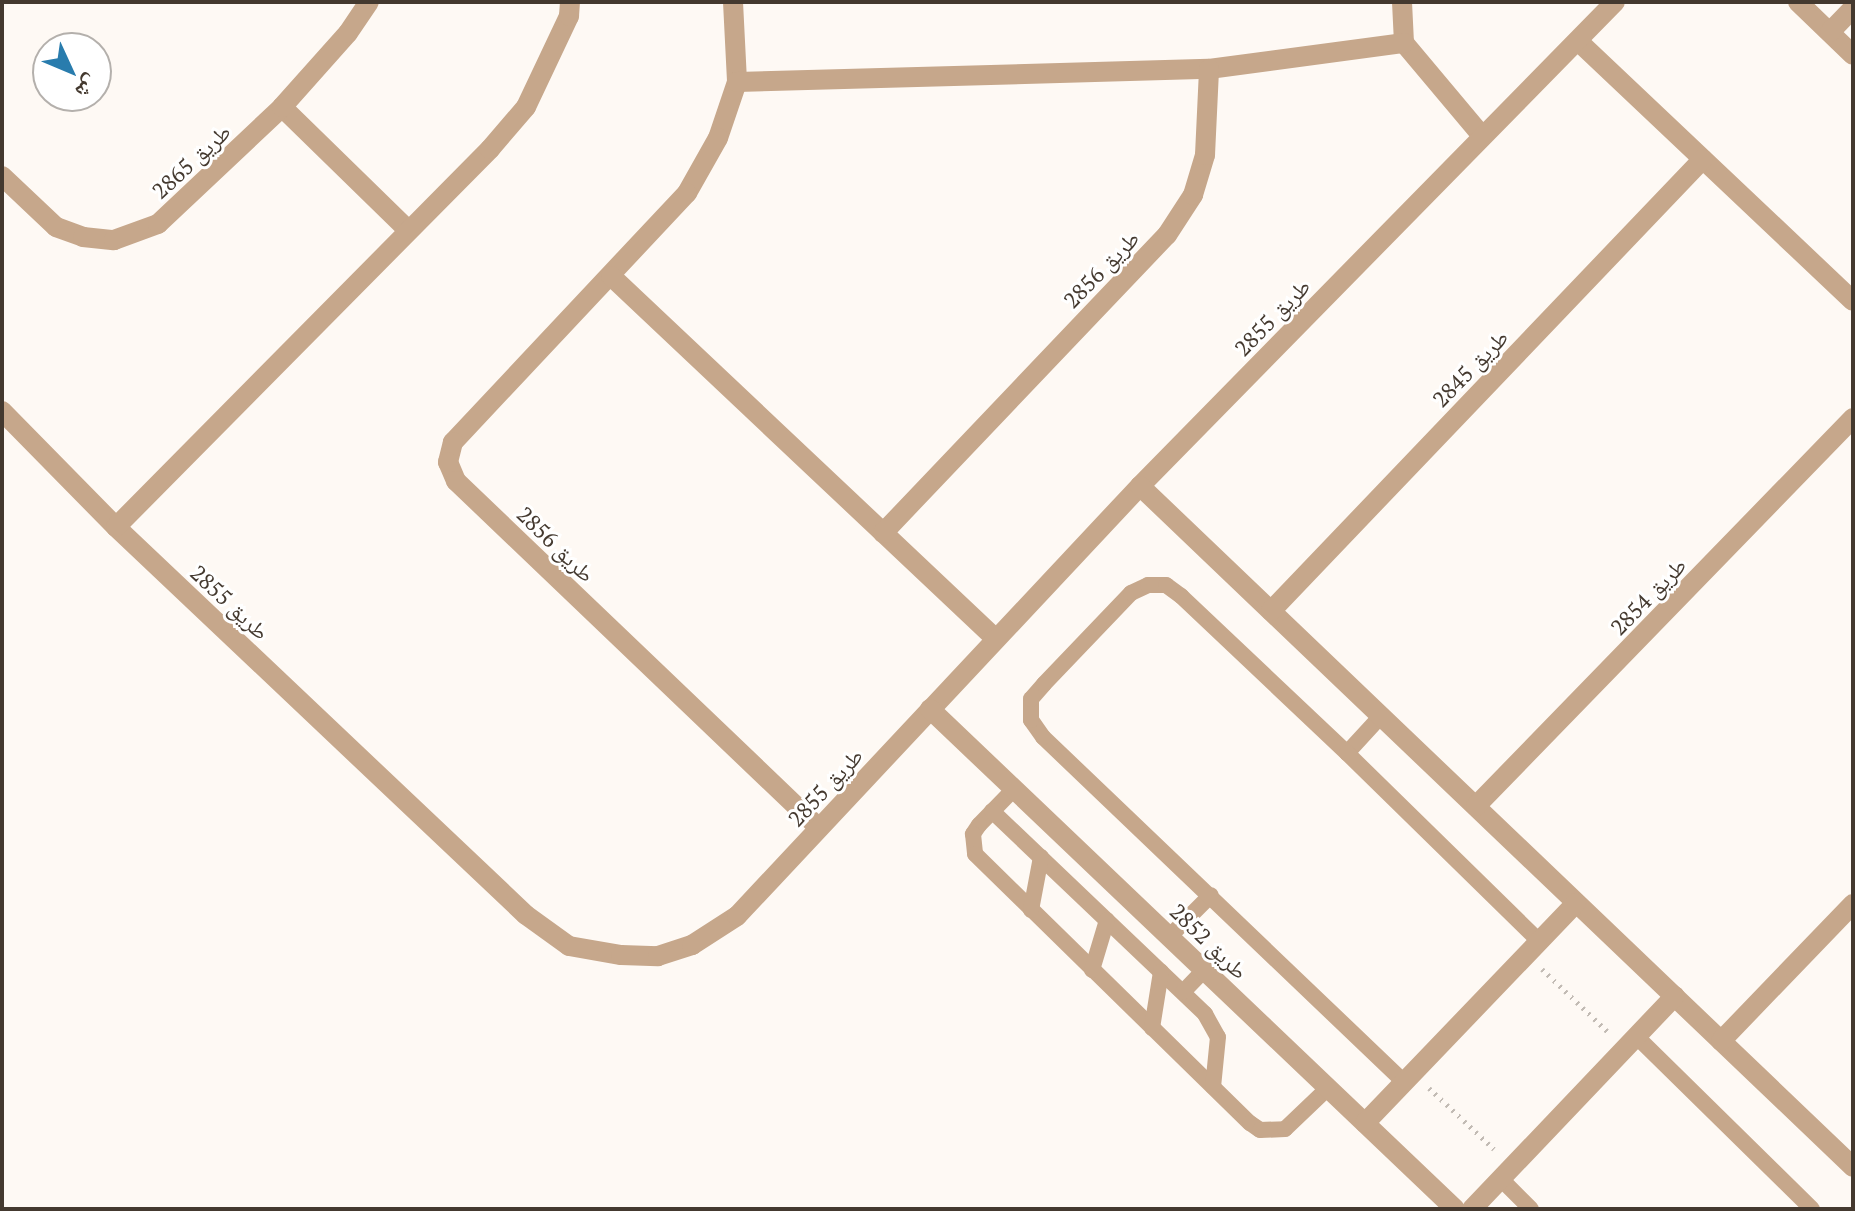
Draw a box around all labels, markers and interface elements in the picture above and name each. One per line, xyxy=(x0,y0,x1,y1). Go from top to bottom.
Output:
north arrow xyxy=(32,32,112,112)
text: ش xyxy=(70,69,107,106)
street label: طريق 2865 xyxy=(146,118,236,204)
street label: طريق 2856 xyxy=(1058,225,1144,313)
street label: طريق 2855 xyxy=(1229,273,1315,361)
street label: طريق 2845 xyxy=(1427,324,1513,412)
street label: طريق 2856 xyxy=(512,501,600,587)
street label: طريق 2854 xyxy=(1605,552,1691,640)
street label: طريق 2855 xyxy=(185,559,275,645)
street label: طريق 2855 xyxy=(782,742,868,832)
street label: طريق 2852 xyxy=(1165,898,1253,984)

